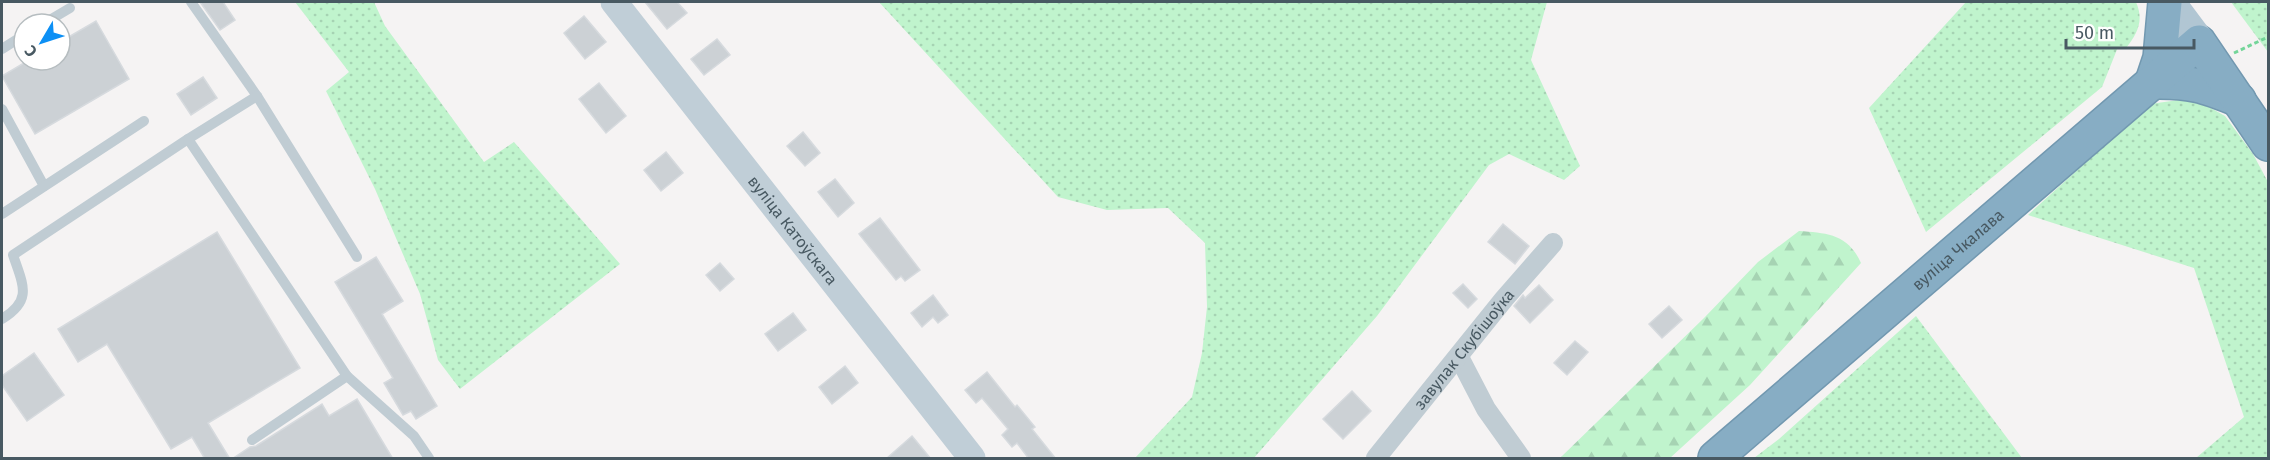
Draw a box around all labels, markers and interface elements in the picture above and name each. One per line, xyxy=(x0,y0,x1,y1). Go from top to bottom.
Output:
north arrow xyxy=(12,12,72,72)
scale bar xyxy=(2066,12,2194,50)
text: 50 m xyxy=(2075,22,2114,44)
text: С xyxy=(20,41,41,61)
street label: вуліца Катоўскага xyxy=(744,172,841,289)
street label: вуліца Чкалава xyxy=(1908,205,2008,294)
street label: завулак Скубішоўка xyxy=(1410,285,1518,413)

